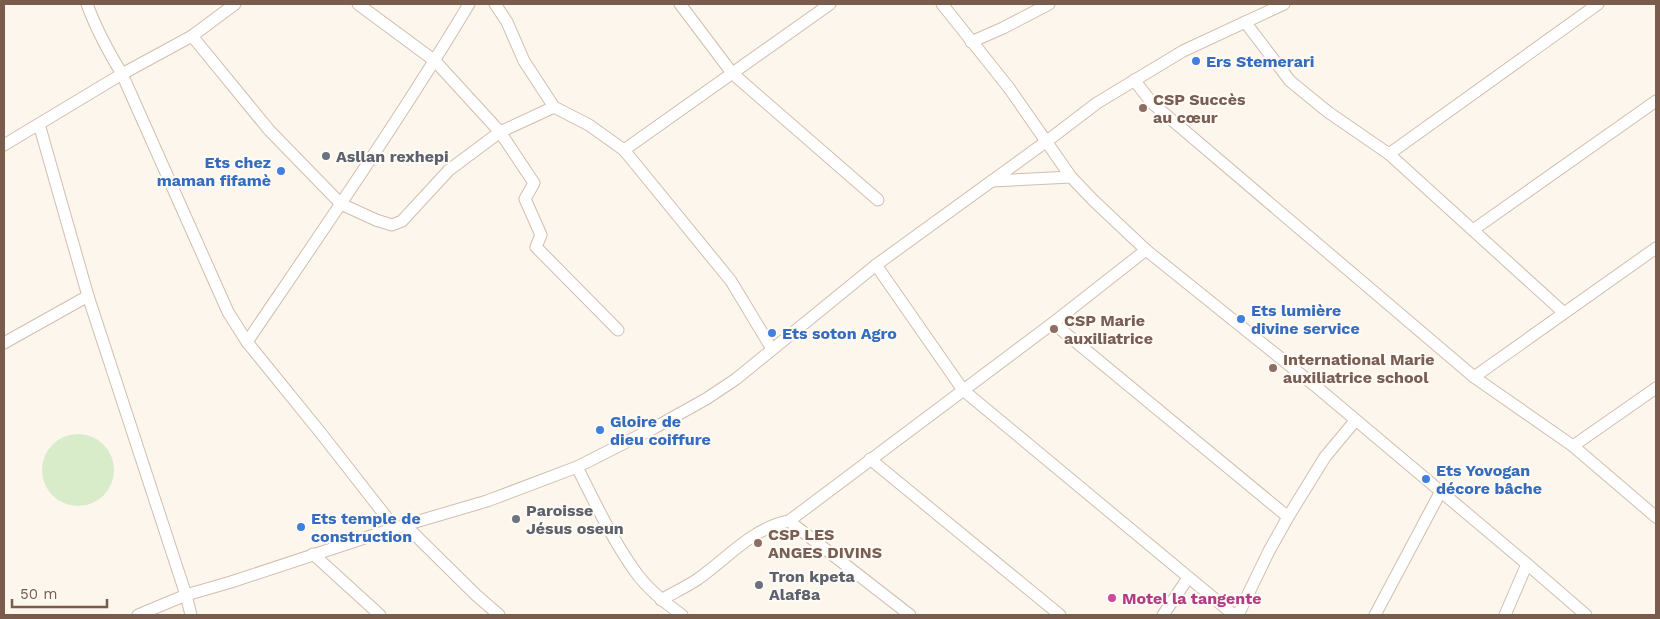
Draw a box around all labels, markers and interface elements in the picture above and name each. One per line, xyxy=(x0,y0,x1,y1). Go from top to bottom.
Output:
place label: Ers Stemerari xyxy=(1206,52,1314,71)
marker: Ers Stemerari xyxy=(1190,55,1202,67)
place label: CSP Succès au cœur xyxy=(1153,90,1246,127)
marker: CSP Succès au cœur xyxy=(1137,102,1149,114)
place label: Asllan rexhepi xyxy=(336,147,449,166)
marker: Asllan rexhepi xyxy=(320,150,332,162)
place label: Ets chez maman fifamè xyxy=(157,153,271,190)
marker: Ets chez maman fifamè xyxy=(275,165,287,177)
place label: Ets lumière divine service xyxy=(1251,301,1360,338)
place label: CSP Marie auxiliatrice xyxy=(1064,311,1153,348)
marker: Ets lumière divine service xyxy=(1235,313,1247,325)
marker: CSP Marie auxiliatrice xyxy=(1048,323,1060,335)
place label: Ets soton Agro xyxy=(782,324,897,343)
marker: Ets soton Agro xyxy=(766,327,778,339)
place label: International Marie auxiliatrice school xyxy=(1283,350,1435,387)
marker: International Marie auxiliatrice school xyxy=(1267,362,1279,374)
place label: Gloire de dieu coiffure xyxy=(610,412,711,449)
marker: Gloire de dieu coiffure xyxy=(594,424,606,436)
place label: Ets Yovogan décore bâche xyxy=(1436,461,1542,498)
marker: Ets Yovogan décore bâche xyxy=(1420,473,1432,485)
place label: Paroisse Jésus oseun xyxy=(526,501,624,538)
place label: Ets temple de construction xyxy=(311,509,421,546)
marker: Paroisse Jésus oseun xyxy=(510,513,522,525)
marker: Ets temple de construction xyxy=(295,521,307,533)
place label: CSP LES ANGES DIVINS xyxy=(768,525,882,562)
marker: CSP LES ANGES DIVINS xyxy=(752,537,764,549)
place label: Tron kpeta Alaf8a xyxy=(769,567,856,604)
scale bar xyxy=(12,576,108,608)
marker: Tron kpeta Alaf8a xyxy=(753,579,765,591)
text: 50 m xyxy=(20,585,57,603)
place label: Motel la tangente xyxy=(1122,589,1261,608)
marker: Motel la tangente xyxy=(1106,592,1118,604)

